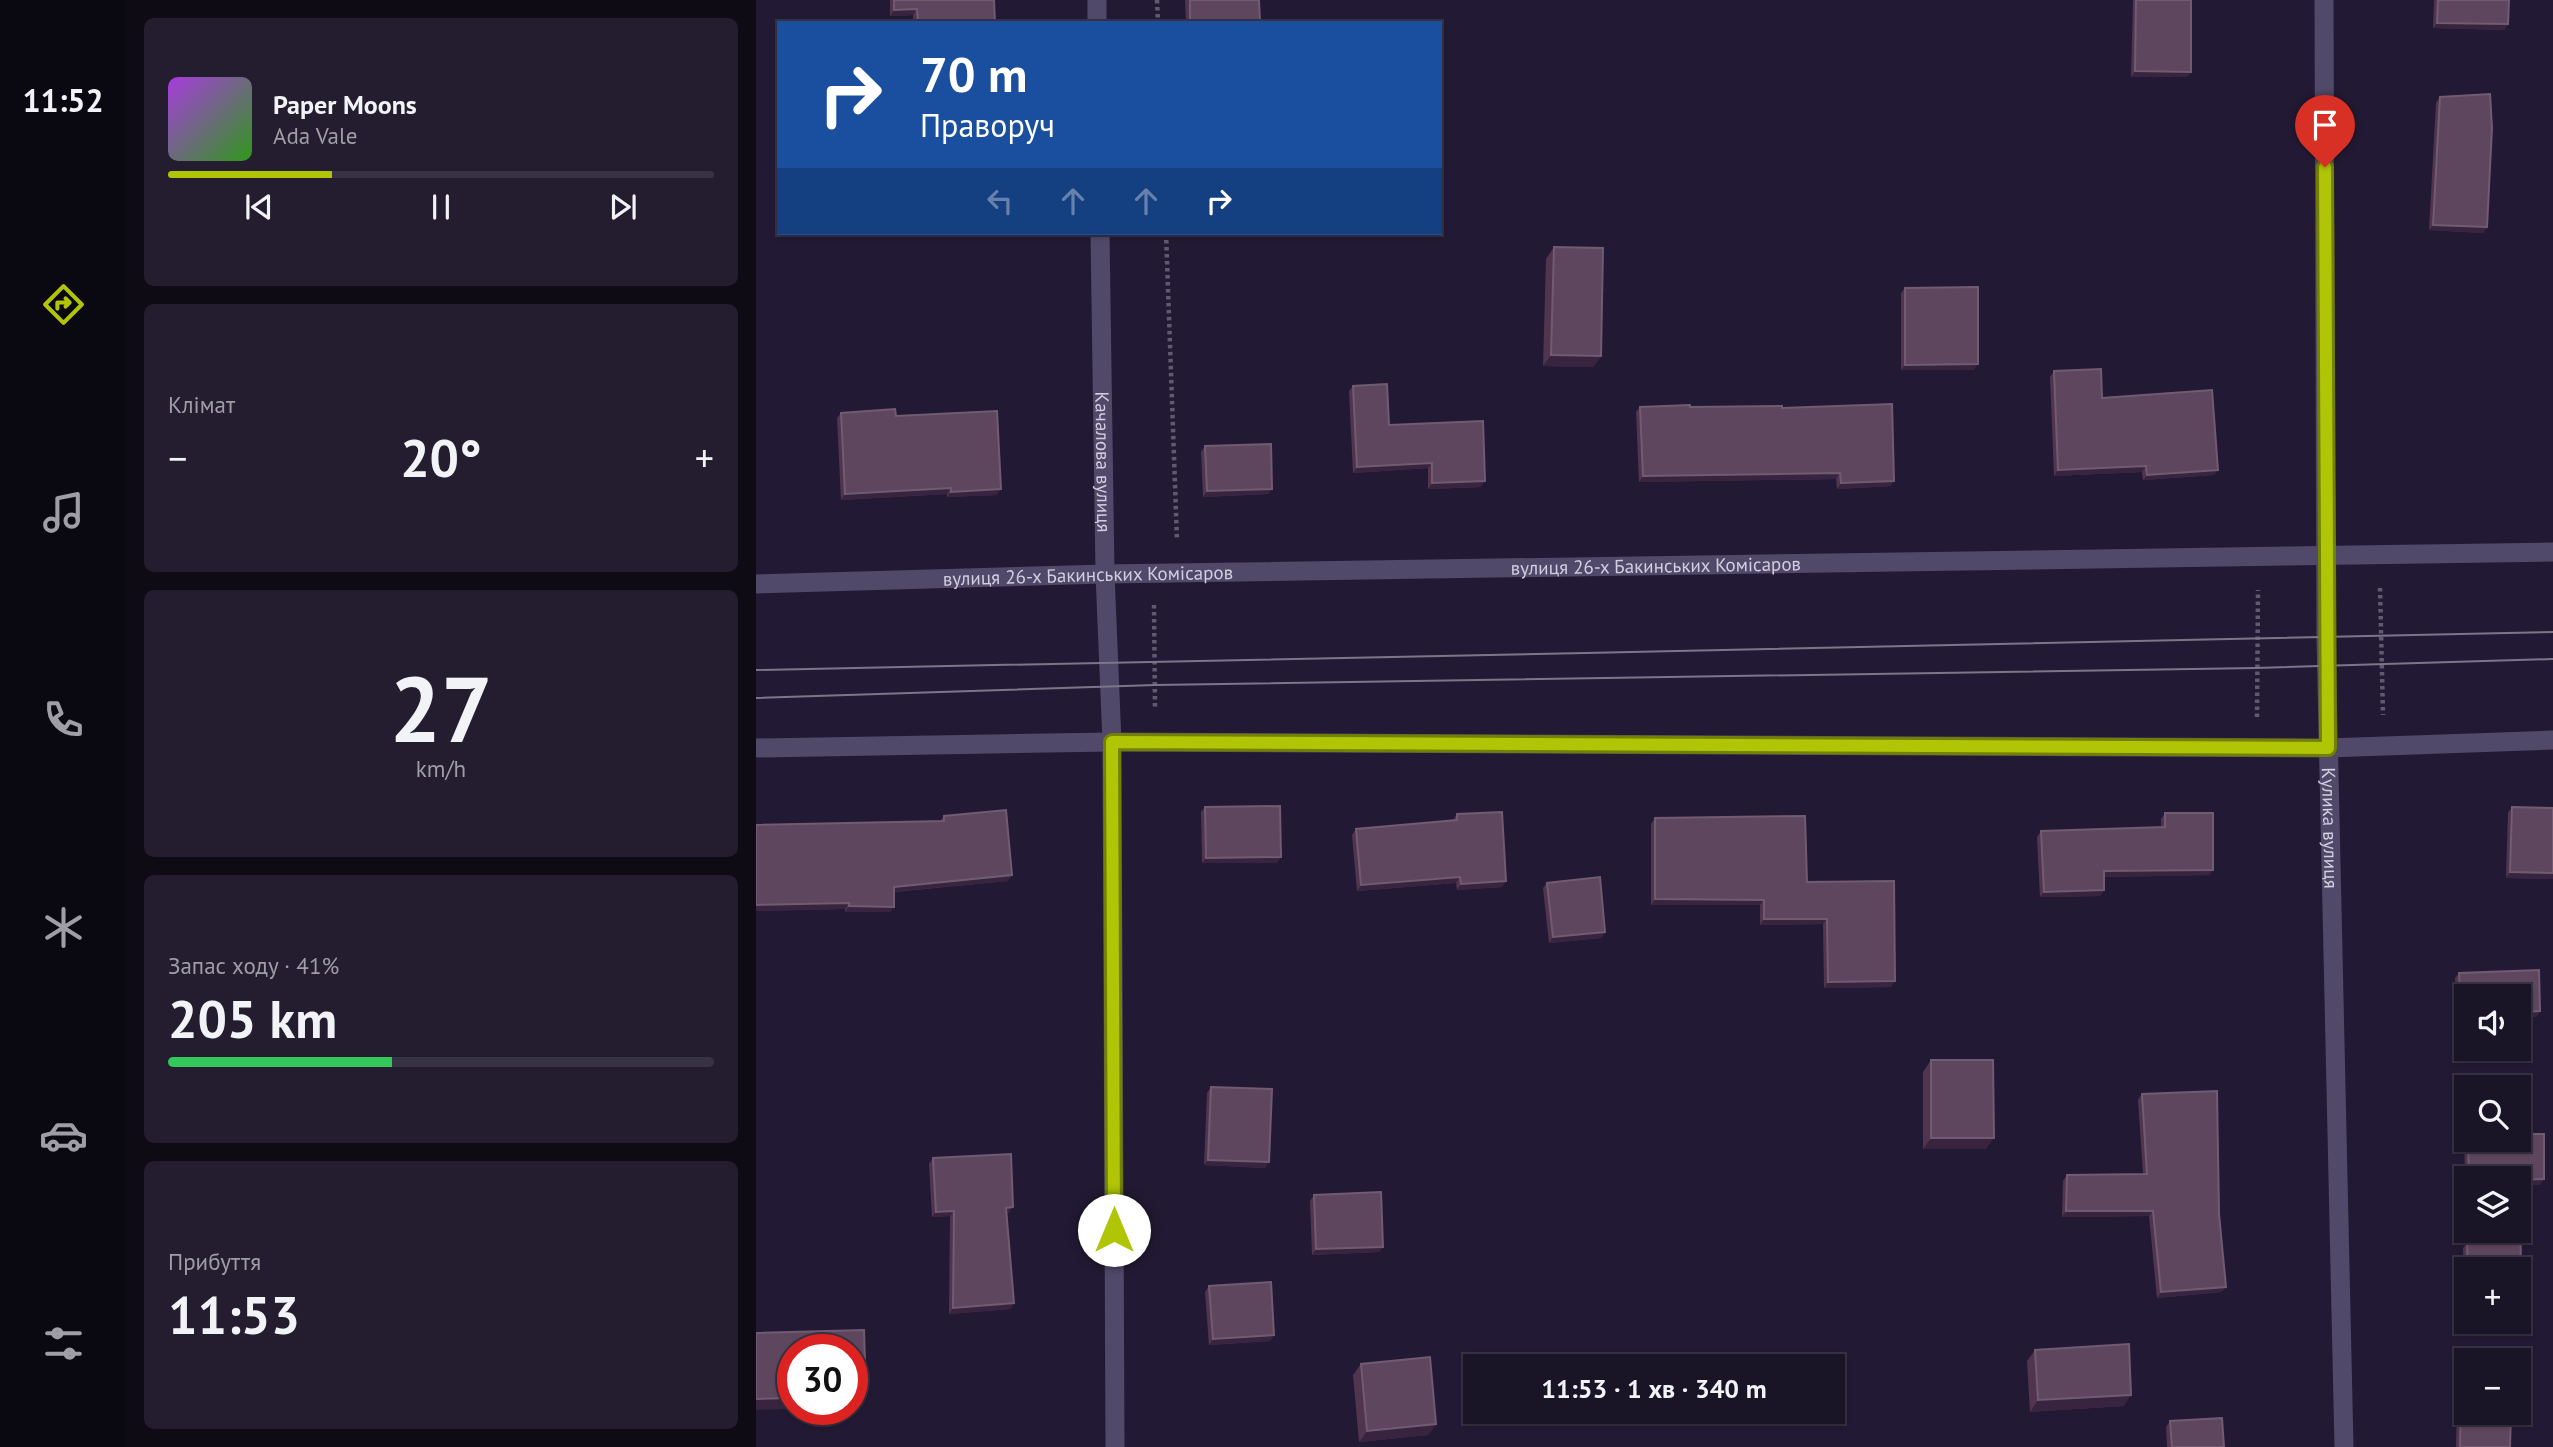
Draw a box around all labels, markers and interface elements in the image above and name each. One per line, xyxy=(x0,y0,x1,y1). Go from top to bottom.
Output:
text: 70 m xyxy=(920,42,1027,106)
icon: right xyxy=(805,49,896,140)
text: 11:52 xyxy=(22,79,104,121)
text: Paper Moons xyxy=(273,88,417,121)
pin xyxy=(2295,95,2355,167)
text: Праворуч xyxy=(920,104,1055,146)
icon: arrive xyxy=(2306,106,2344,144)
text: Ada Vale xyxy=(273,121,357,150)
icon: left xyxy=(981,182,1019,220)
icon: ahead xyxy=(1054,182,1092,220)
icon: ahead xyxy=(1127,182,1165,220)
icon: right xyxy=(1200,182,1238,220)
icon: previous xyxy=(240,188,278,226)
icon: pause xyxy=(422,188,460,226)
icon: next xyxy=(604,188,642,226)
icon: directions xyxy=(39,280,88,329)
text: Клімат xyxy=(168,390,235,419)
street label: Качалова вулиця xyxy=(1090,391,1116,533)
text: 20° xyxy=(400,424,482,491)
text: − xyxy=(168,433,187,482)
text: + xyxy=(695,433,714,482)
icon: music xyxy=(39,488,88,537)
street label: вулиця 26-х Бакинських Комісаров xyxy=(1510,551,1801,580)
street label: вулиця 26-х Бакинських Комісаров xyxy=(942,560,1233,591)
text: 27 xyxy=(389,649,493,767)
icon: phone xyxy=(39,695,88,744)
text: km/h xyxy=(416,754,466,783)
street label: Кулика вулиця xyxy=(2317,767,2344,889)
icon: climate xyxy=(39,903,88,952)
text: Запас ходу · 41% xyxy=(168,951,339,980)
map controls xyxy=(2454,984,2531,1425)
button: sound xyxy=(2454,984,2531,1061)
text: 205 km xyxy=(168,985,337,1052)
button: search xyxy=(2454,1075,2531,1152)
icon: car xyxy=(39,1111,88,1160)
button: layers xyxy=(2454,1166,2531,1243)
position arrow xyxy=(1077,1193,1151,1267)
text: Прибуття xyxy=(168,1247,261,1276)
button: + xyxy=(2454,1257,2531,1334)
text: 11:53 xyxy=(168,1281,300,1348)
icon: filters xyxy=(39,1319,88,1368)
speed limit sign: 30 xyxy=(777,1334,868,1425)
button: − xyxy=(2454,1348,2531,1425)
text: 11:53 · 1 хв · 340 m xyxy=(1541,1372,1767,1405)

